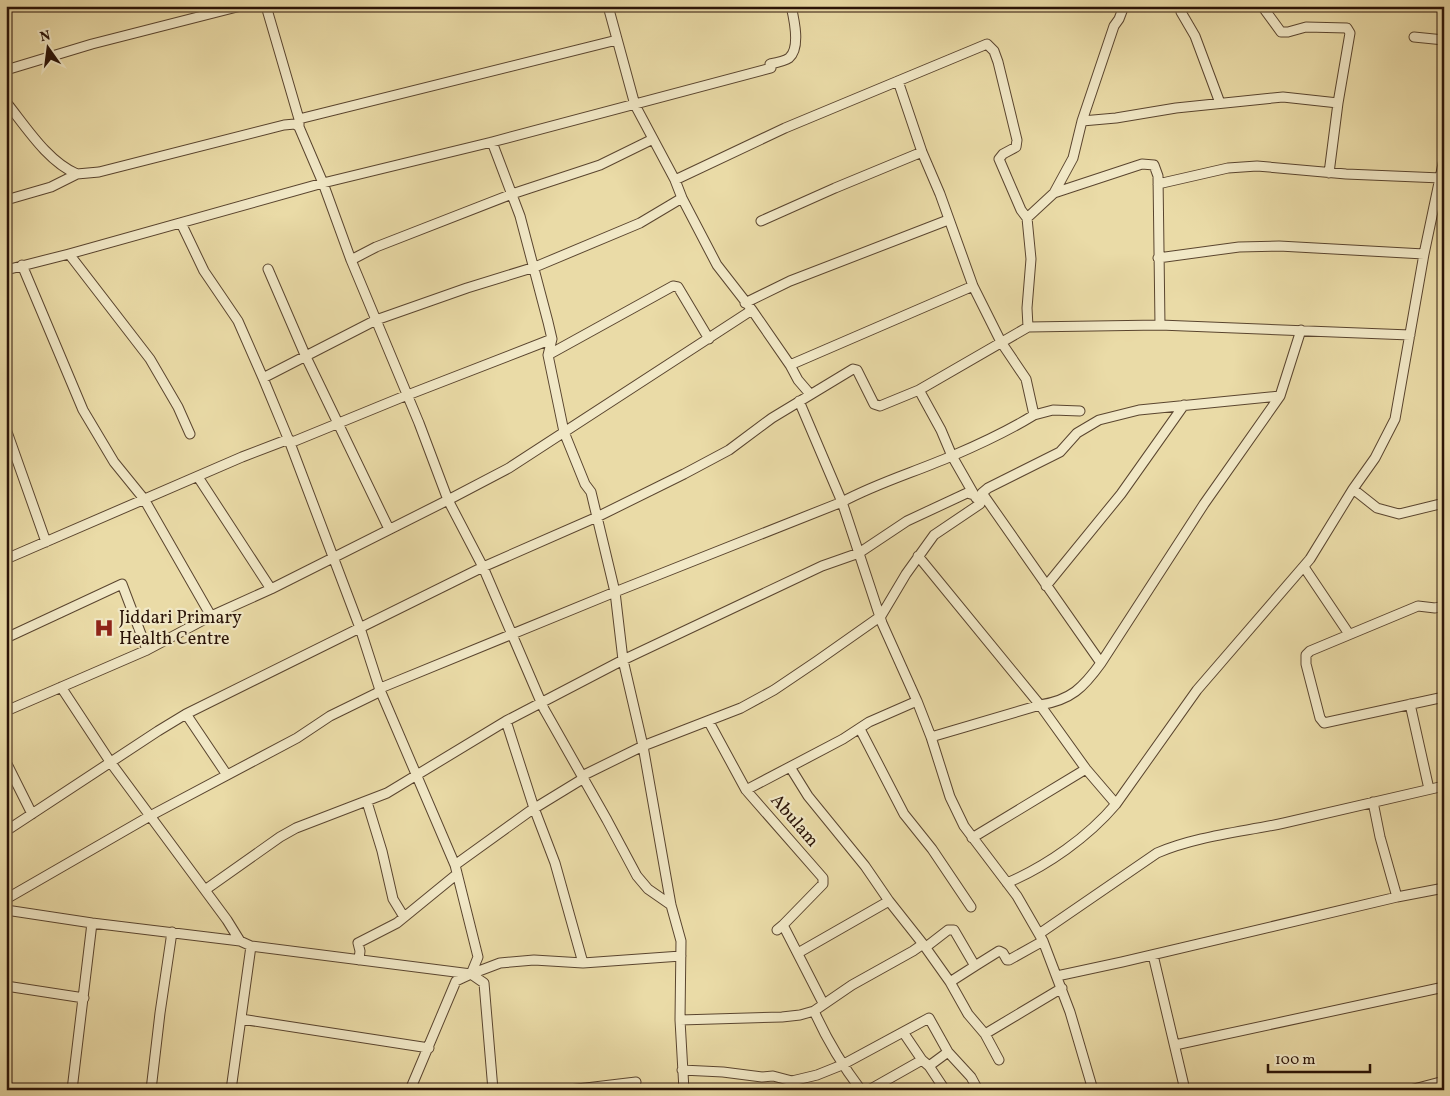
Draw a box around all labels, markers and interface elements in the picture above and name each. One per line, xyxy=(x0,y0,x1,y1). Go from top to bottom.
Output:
north arrow xyxy=(22,22,72,72)
text: N xyxy=(38,26,52,47)
place label: Jiddari Primary Health Centre xyxy=(119,606,242,652)
hospital icon: Jiddari Primary Health Centre xyxy=(93,617,115,639)
street label: Abulam xyxy=(764,789,824,853)
scale bar xyxy=(1268,1041,1370,1073)
text: 100 m xyxy=(1275,1050,1315,1071)

